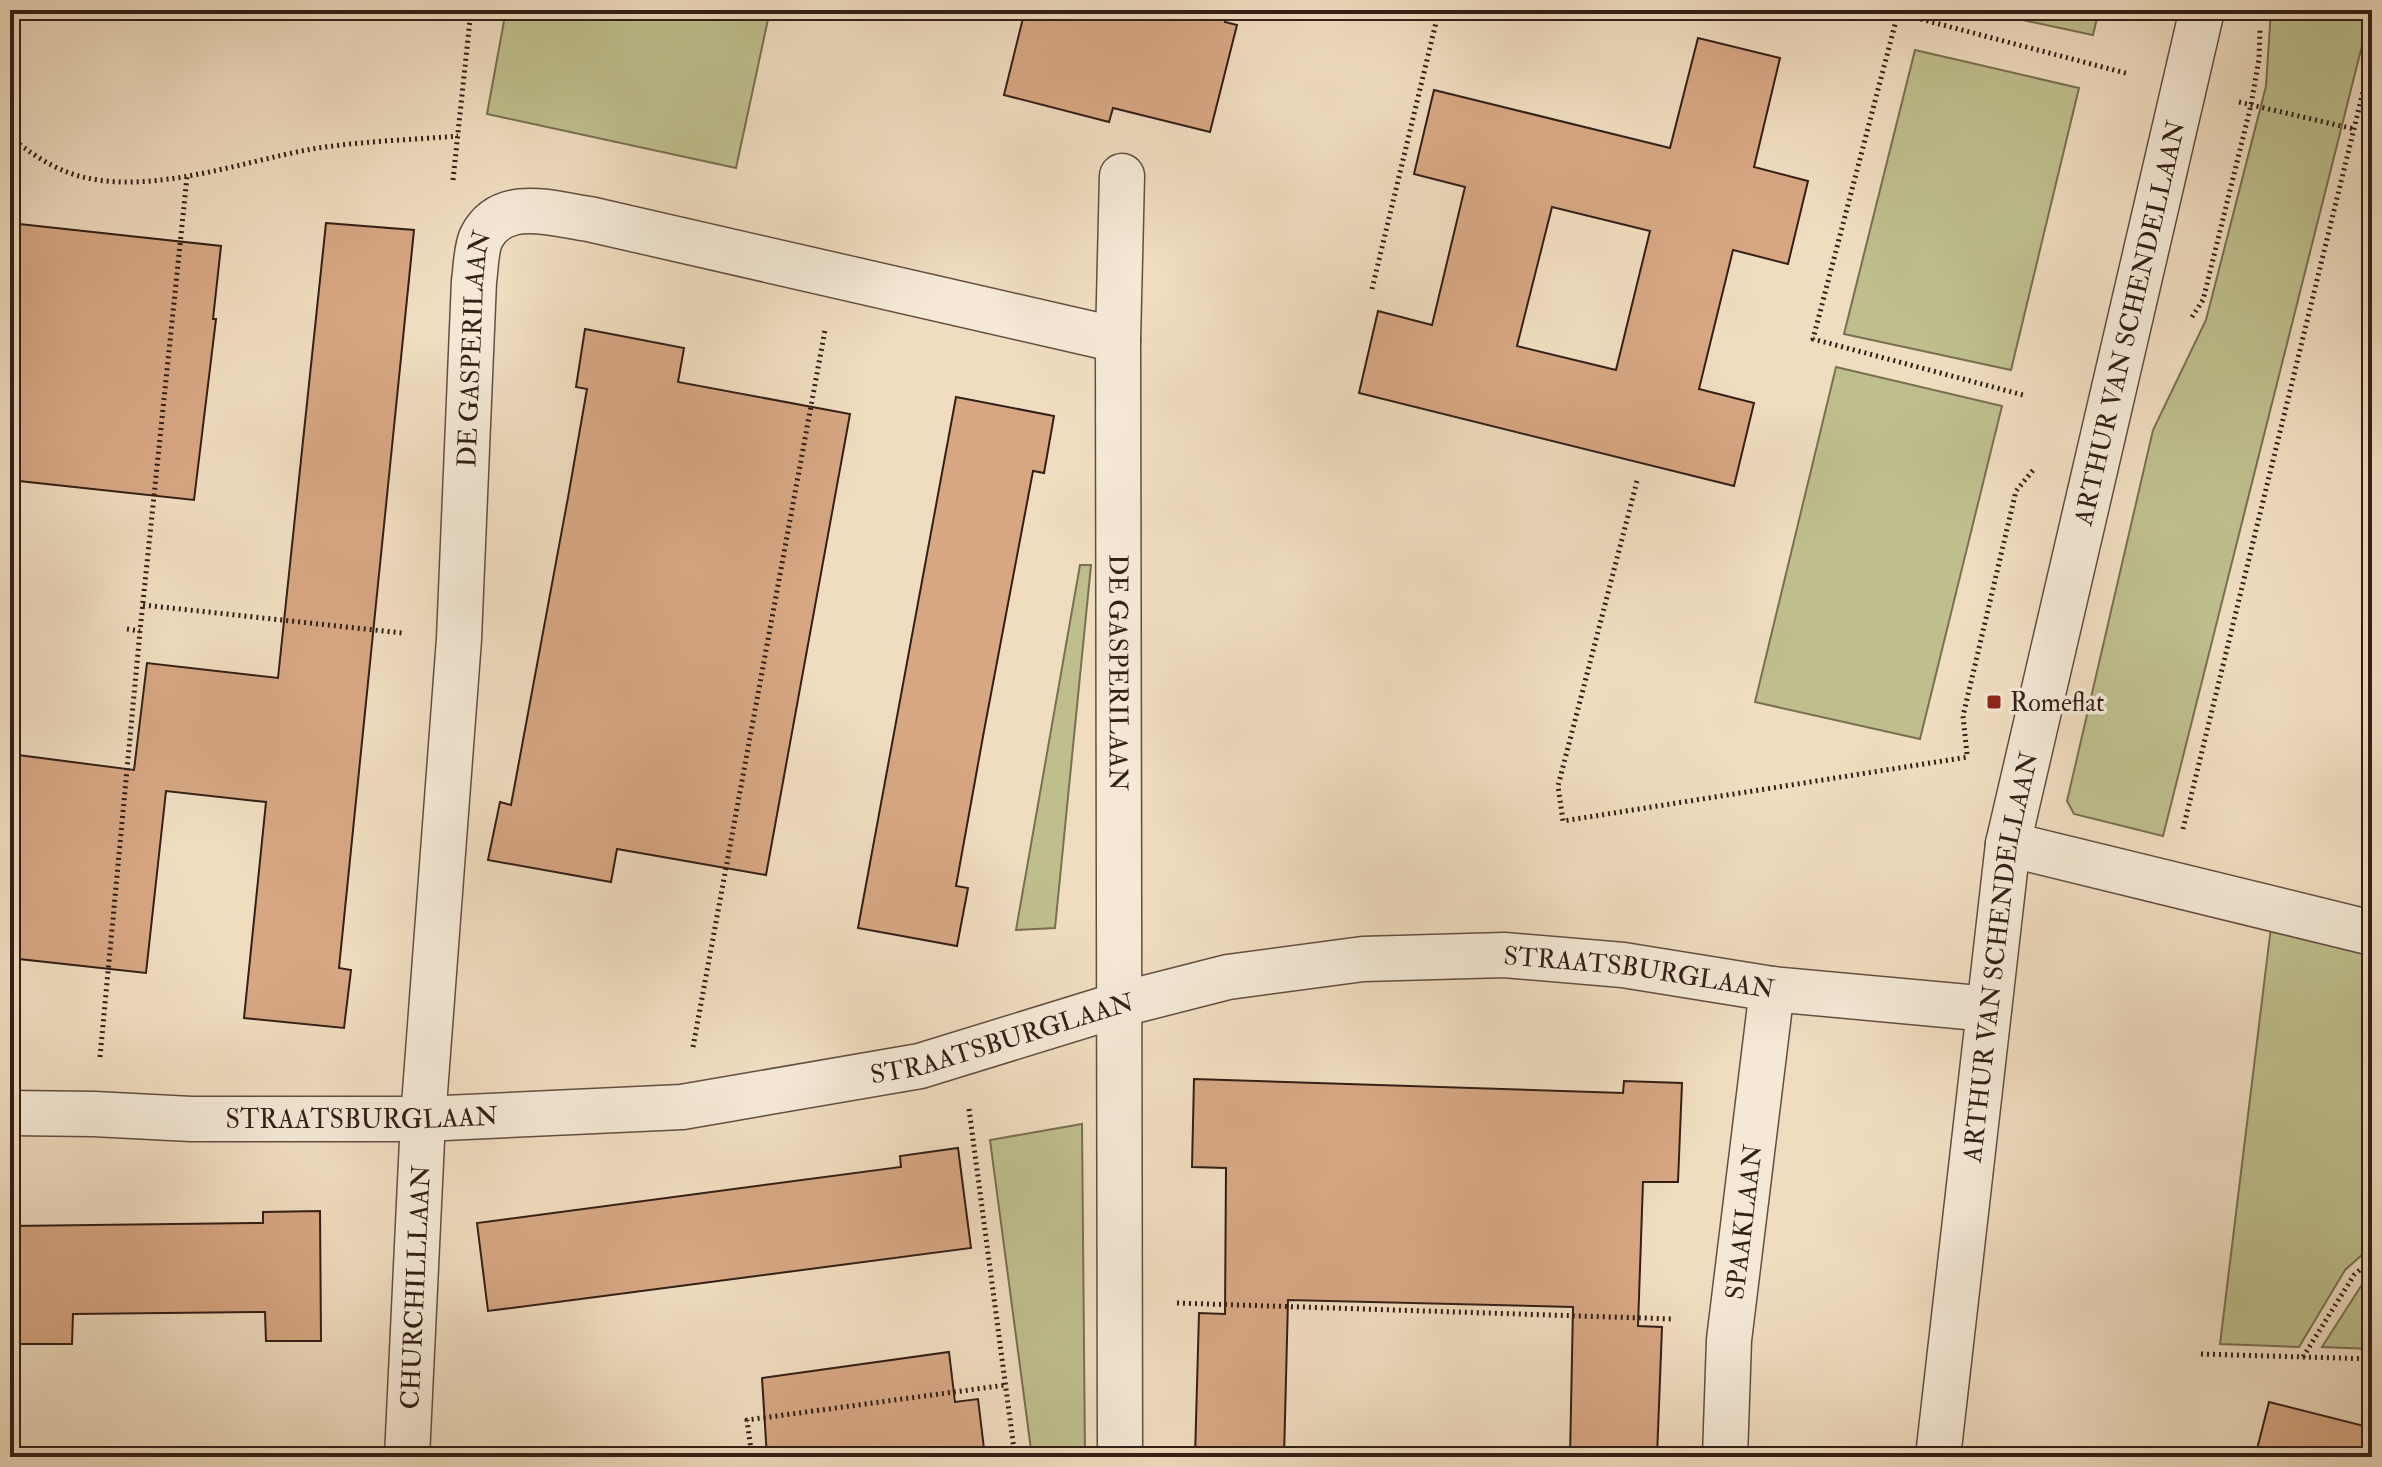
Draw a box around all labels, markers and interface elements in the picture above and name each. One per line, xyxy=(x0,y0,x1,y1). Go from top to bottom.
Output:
street label: ARTHUR VAN SCHENDELLAAN xyxy=(2067,117,2193,530)
street label: DE GASPERILAAN xyxy=(451,226,499,468)
street label: DE GASPERILAAN xyxy=(1101,554,1134,792)
place label: Romeflat xyxy=(2010,687,2104,719)
marker: Romeflat xyxy=(1985,693,2003,711)
street label: ARTHUR VAN SCHENDELLAAN xyxy=(1957,748,2046,1165)
street label: STRAATSBURGLAAN xyxy=(1502,940,1777,1006)
street label: STRAATSBURGLAAN xyxy=(868,987,1138,1091)
street label: STRAATSBURGLAAN xyxy=(226,1101,500,1136)
street label: SPAAKLAAN xyxy=(1719,1142,1770,1301)
street label: CHURCHILLLAAN xyxy=(394,1164,438,1410)

